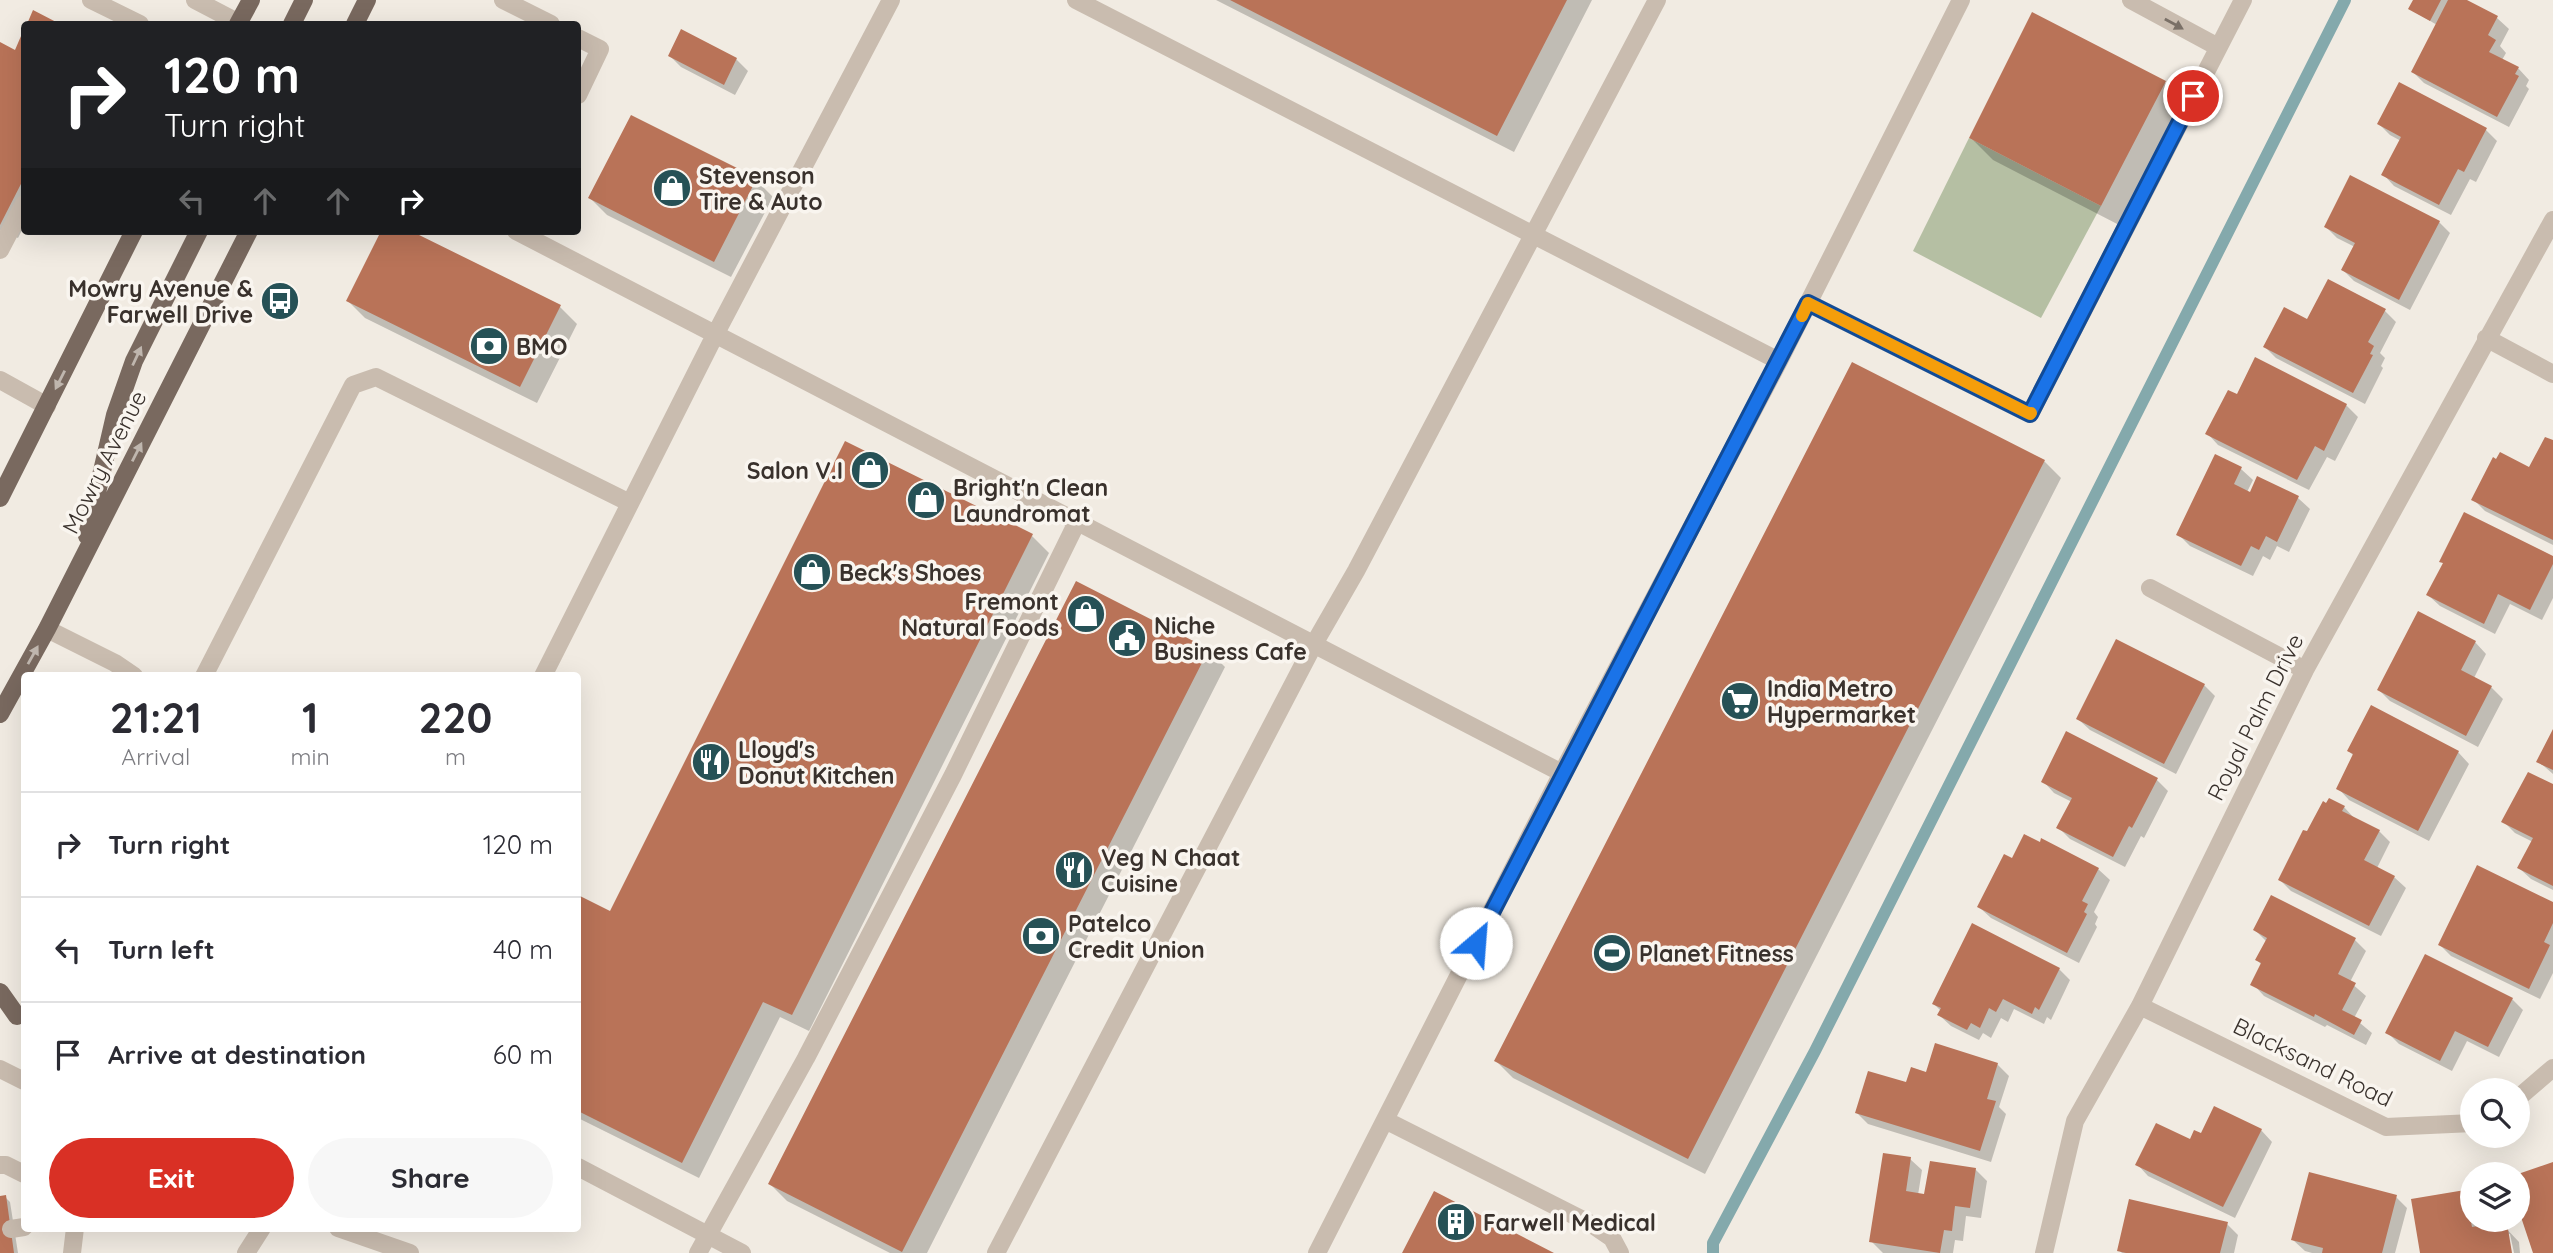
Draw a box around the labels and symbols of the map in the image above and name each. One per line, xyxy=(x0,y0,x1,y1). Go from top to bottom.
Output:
one-way arrow xyxy=(2165,18,2184,30)
pin xyxy=(2163,66,2223,126)
place label: Stevenson Tire & Auto xyxy=(699,161,823,216)
shop icon: Stevenson Tire & Auto xyxy=(651,167,693,209)
place label: Mowry Avenue & Farwell Drive xyxy=(68,274,253,329)
bus stop icon: Mowry Avenue & Farwell Drive xyxy=(259,280,301,322)
bank icon: BMO xyxy=(468,325,510,367)
place label: BMO xyxy=(516,332,567,361)
one-way arrow xyxy=(131,346,143,366)
one-way arrow xyxy=(54,370,65,390)
street label: Mowry Avenue xyxy=(55,385,153,539)
one-way arrow xyxy=(131,442,142,462)
shop icon: Salon V.I xyxy=(849,449,891,491)
place label: Salon V.I xyxy=(747,456,843,485)
place label: Bright'n Clean Laundromat xyxy=(953,473,1108,528)
shop icon: Bright'n Clean Laundromat xyxy=(905,479,947,521)
shop icon: Beck's Shoes xyxy=(791,551,833,593)
place label: Beck's Shoes xyxy=(839,558,981,587)
place label: Fremont Natural Foods xyxy=(901,587,1059,642)
shop icon: Fremont Natural Foods xyxy=(1065,593,1107,635)
place label: Niche Business Cafe xyxy=(1154,611,1307,666)
public building icon: Niche Business Cafe xyxy=(1106,617,1148,659)
street label: Royal Palm Drive xyxy=(2200,629,2310,805)
one-way arrow xyxy=(27,645,39,664)
place label: India Metro Hypermarket xyxy=(1767,674,1916,729)
supermarket icon: India Metro Hypermarket xyxy=(1719,680,1761,722)
place label: Lloyd's Donut Kitchen xyxy=(738,735,895,790)
restaurant icon: Lloyd's Donut Kitchen xyxy=(690,741,732,783)
place label: Veg N Chaat Cuisine xyxy=(1101,843,1240,898)
restaurant icon: Veg N Chaat Cuisine xyxy=(1053,849,1095,891)
position arrow xyxy=(1439,906,1513,980)
place label: Patelco Credit Union xyxy=(1068,909,1205,964)
bank icon: Patelco Credit Union xyxy=(1020,915,1062,957)
sports icon: Planet Fitness xyxy=(1591,932,1633,974)
place label: Planet Fitness xyxy=(1639,939,1794,968)
street label: Blacksand Road xyxy=(2229,1011,2397,1113)
building icon: Farwell Medical xyxy=(1435,1201,1477,1243)
place label: Farwell Medical xyxy=(1483,1208,1656,1237)

